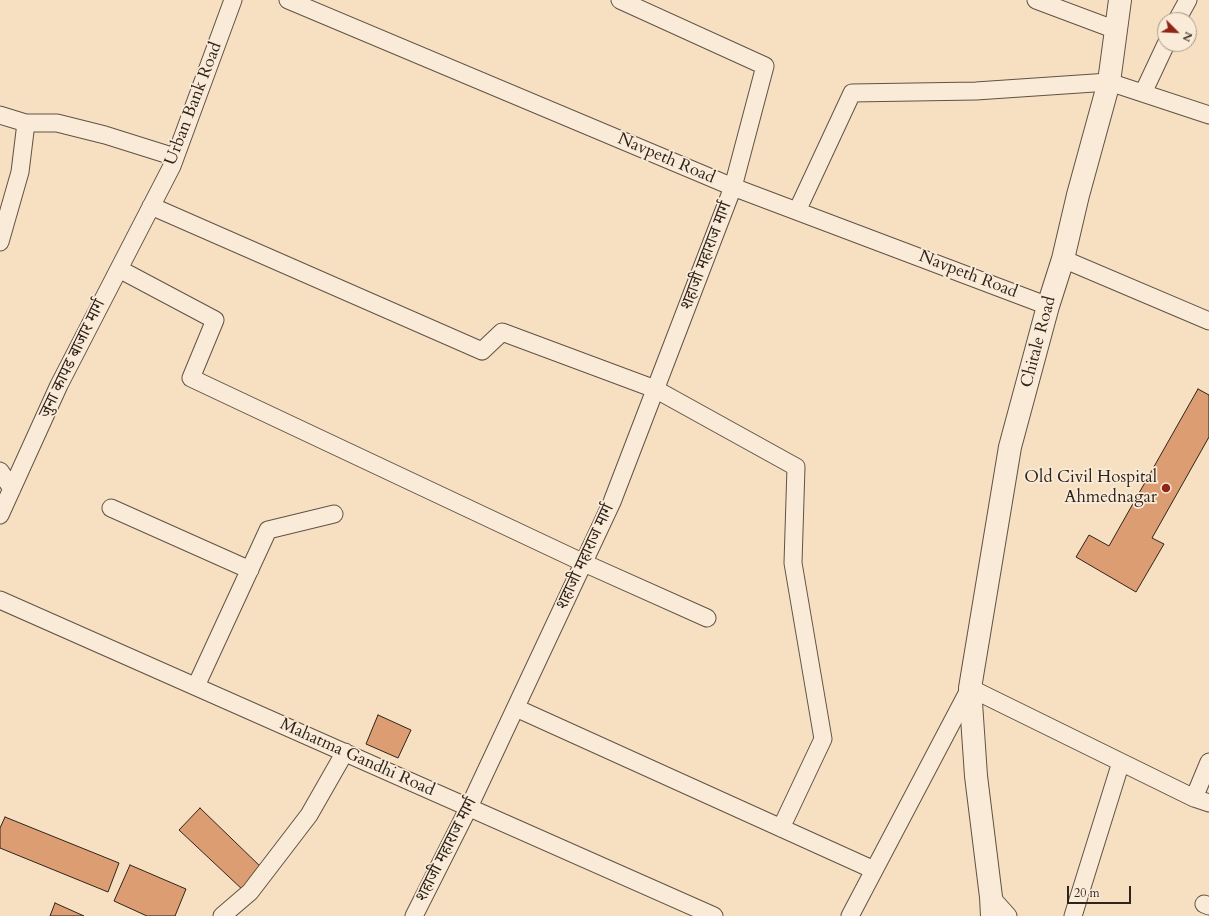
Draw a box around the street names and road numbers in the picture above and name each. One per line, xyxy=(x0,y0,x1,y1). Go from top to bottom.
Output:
street label: Urban Bank Road xyxy=(161,39,227,169)
street label: Navpeth Road xyxy=(614,129,718,189)
street label: शहाजी महाराज मार्ग xyxy=(677,199,737,313)
street label: Navpeth Road xyxy=(916,247,1020,303)
street label: Chitale Road xyxy=(1017,294,1061,390)
street label: जुना कापड बाजार मार्ग xyxy=(36,297,110,421)
street label: शहाजी महाराज मार्ग xyxy=(553,501,619,613)
street label: Mahatma Gandhi Road xyxy=(276,715,438,801)
street label: शहाजी महाराज मार्ग xyxy=(412,795,482,905)

